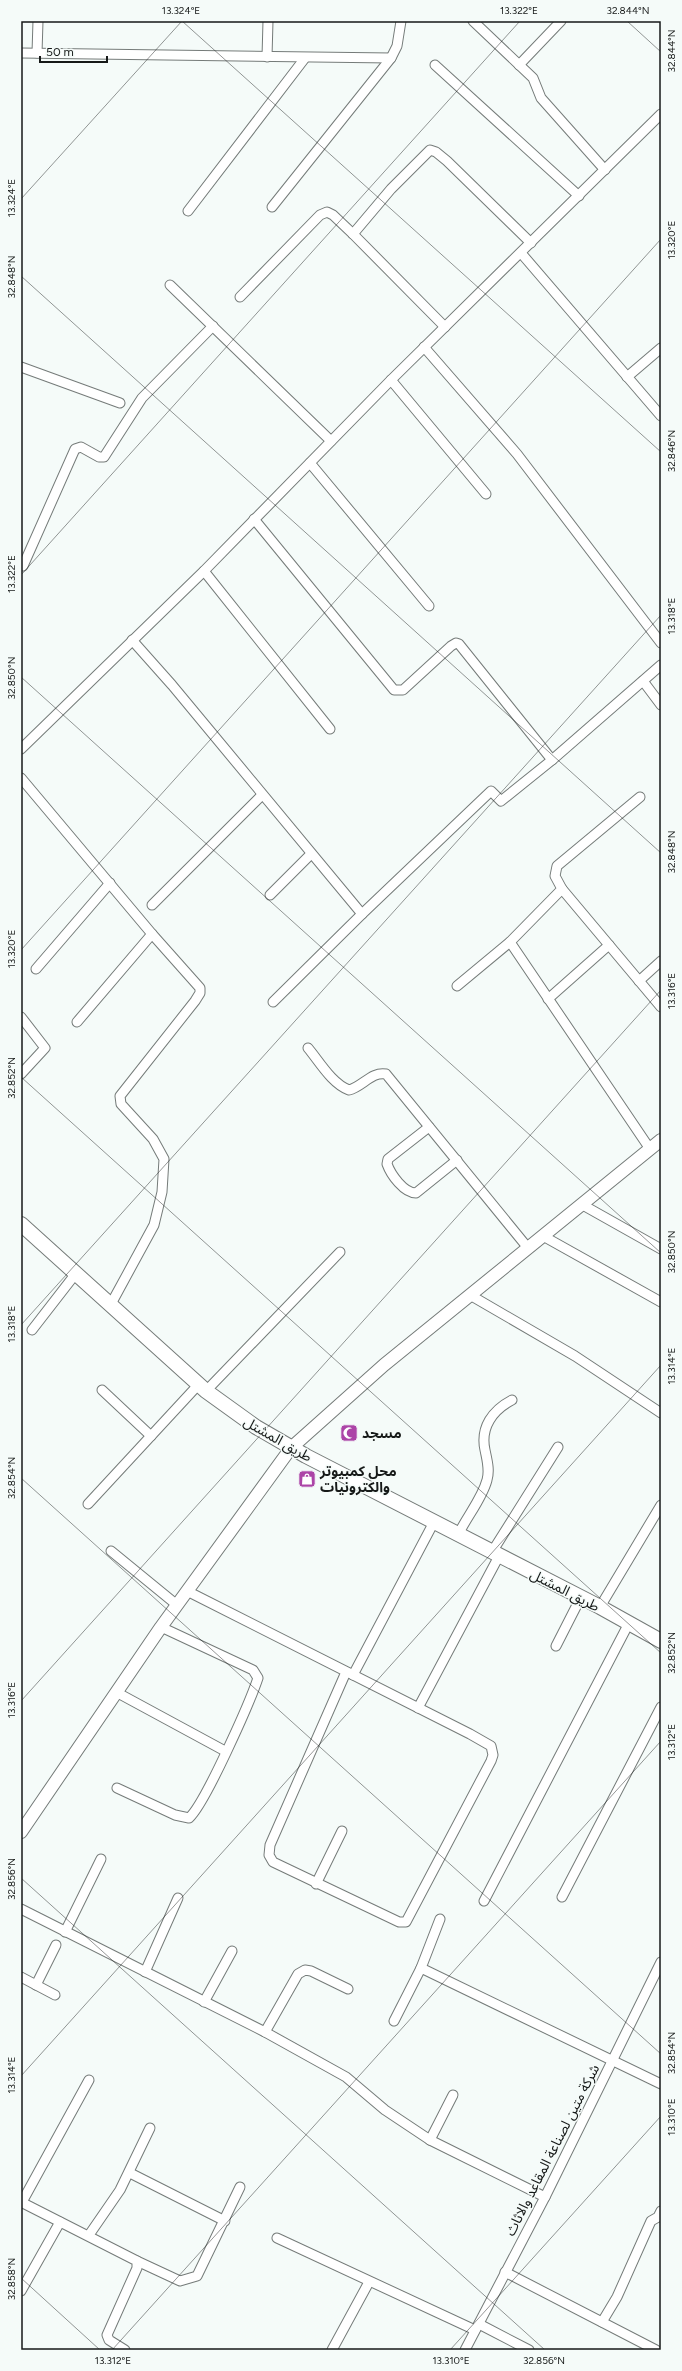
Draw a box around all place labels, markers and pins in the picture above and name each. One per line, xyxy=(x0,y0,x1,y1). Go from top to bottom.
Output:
mosque icon: مسجد xyxy=(339,1423,359,1443)
place label: مسجد xyxy=(362,1425,402,1442)
place label: محل كمبيوتر والكترونيات xyxy=(319,1463,397,1496)
shop icon: محل كمبيوتر والكترونيات xyxy=(297,1469,317,1489)

